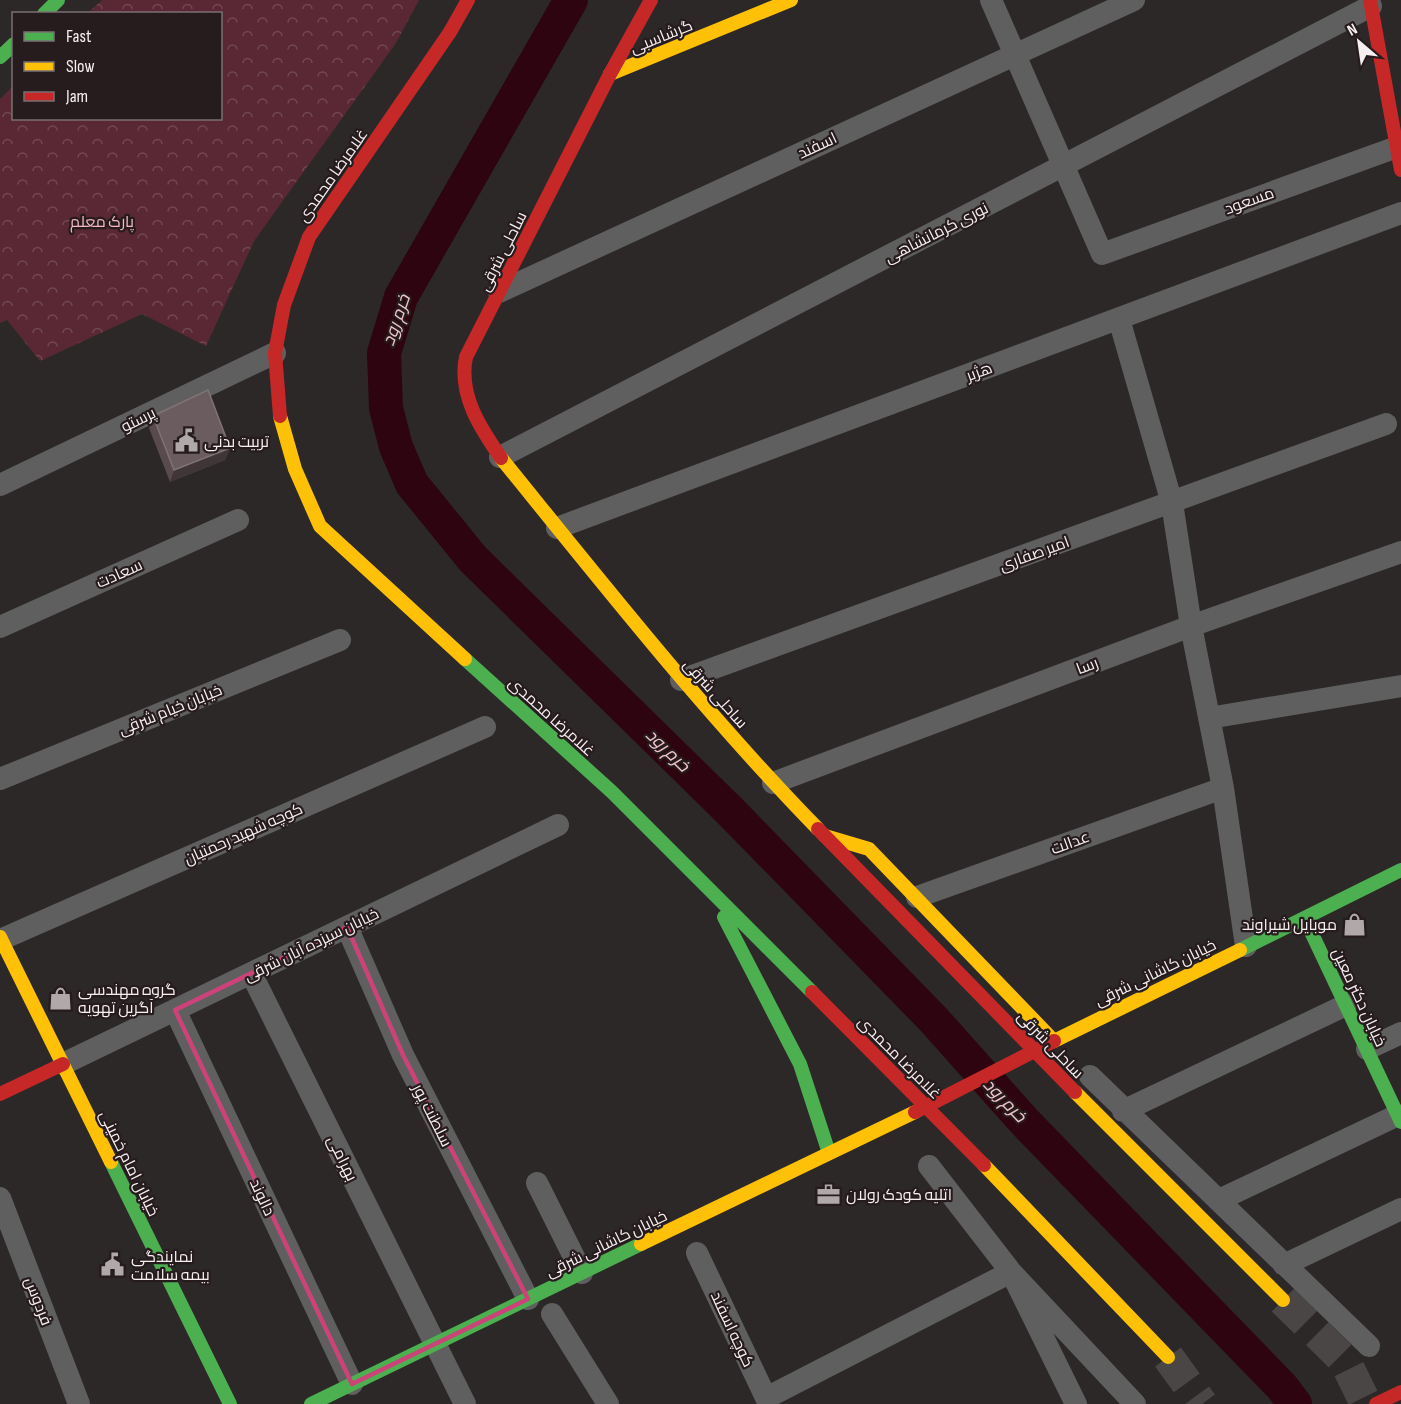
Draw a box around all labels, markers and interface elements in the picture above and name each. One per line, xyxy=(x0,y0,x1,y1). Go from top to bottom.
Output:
legend xyxy=(12,12,222,120)
north arrow xyxy=(1329,12,1389,72)
street label: گرشاسبی xyxy=(628,16,696,58)
text: N xyxy=(1344,20,1361,41)
text: Fast xyxy=(66,26,92,47)
text: Slow xyxy=(66,56,95,77)
text: Jam xyxy=(65,86,88,107)
street label: غلامرضا محمدی xyxy=(294,126,372,226)
street label: اسفند xyxy=(795,129,840,164)
street label: مسعود xyxy=(1222,184,1277,219)
street label: نوری کرمانشاهی xyxy=(882,199,992,268)
street label: ساحلی شرقی xyxy=(475,209,532,295)
park label: پارک معلم xyxy=(70,213,135,233)
water label: خرم رود xyxy=(378,291,416,349)
street label: هژبر xyxy=(963,359,995,386)
street label: پرستو xyxy=(118,404,160,438)
public building icon: تربیت بدنی xyxy=(173,428,199,454)
place label: تربیت بدنی xyxy=(204,433,270,452)
street label: امیر صفاری xyxy=(997,533,1072,576)
street label: سعادت xyxy=(94,556,146,593)
street label: رسا xyxy=(1074,654,1101,679)
street label: ساحلی شرقی xyxy=(679,655,751,733)
street label: غلامرضا محمدی xyxy=(504,673,598,761)
street label: خیابان خیام شرقی xyxy=(116,681,225,741)
water label: خرم رود xyxy=(641,724,695,778)
street label: کوچه شهید رحمتیان xyxy=(181,800,306,870)
street label: عدالت xyxy=(1049,828,1092,859)
street label: خیابان سیزده آبان شرقی xyxy=(241,904,382,986)
shop icon: موبایل شیراوند xyxy=(1342,911,1368,937)
place label: موبایل شیراوند xyxy=(1242,916,1337,935)
street label: خیابان کاشانی شرقی xyxy=(1092,936,1219,1011)
street label: خیابان دکتر معین xyxy=(1328,945,1390,1050)
place label: گروه مهندسی آگرین تهویه xyxy=(78,981,176,1018)
shop icon: گروه مهندسی آگرین تهویه xyxy=(47,985,73,1011)
street label: ساحلی شرقی xyxy=(1013,1007,1087,1083)
street label: غلامرضا محمدی xyxy=(854,1013,944,1103)
water label: خرم رود xyxy=(978,1074,1031,1128)
street label: سلطنت پور xyxy=(406,1080,456,1151)
street label: خیابان امام خمینی xyxy=(94,1108,163,1220)
street label: بهرامی xyxy=(323,1133,361,1185)
street label: دالوند xyxy=(245,1176,278,1219)
office icon: اتلیه کودک رولان xyxy=(815,1181,841,1207)
place label: اتلیه کودک رولان xyxy=(846,1186,952,1205)
street label: خیابان کاشانی شرقی xyxy=(543,1207,670,1282)
place label: نمایندگی بیمه سلامت xyxy=(131,1248,210,1285)
public building icon: نمایندگی بیمه سلامت xyxy=(100,1252,126,1278)
street label: فردوس xyxy=(20,1275,55,1328)
street label: کوچه اسفند xyxy=(705,1289,757,1371)

